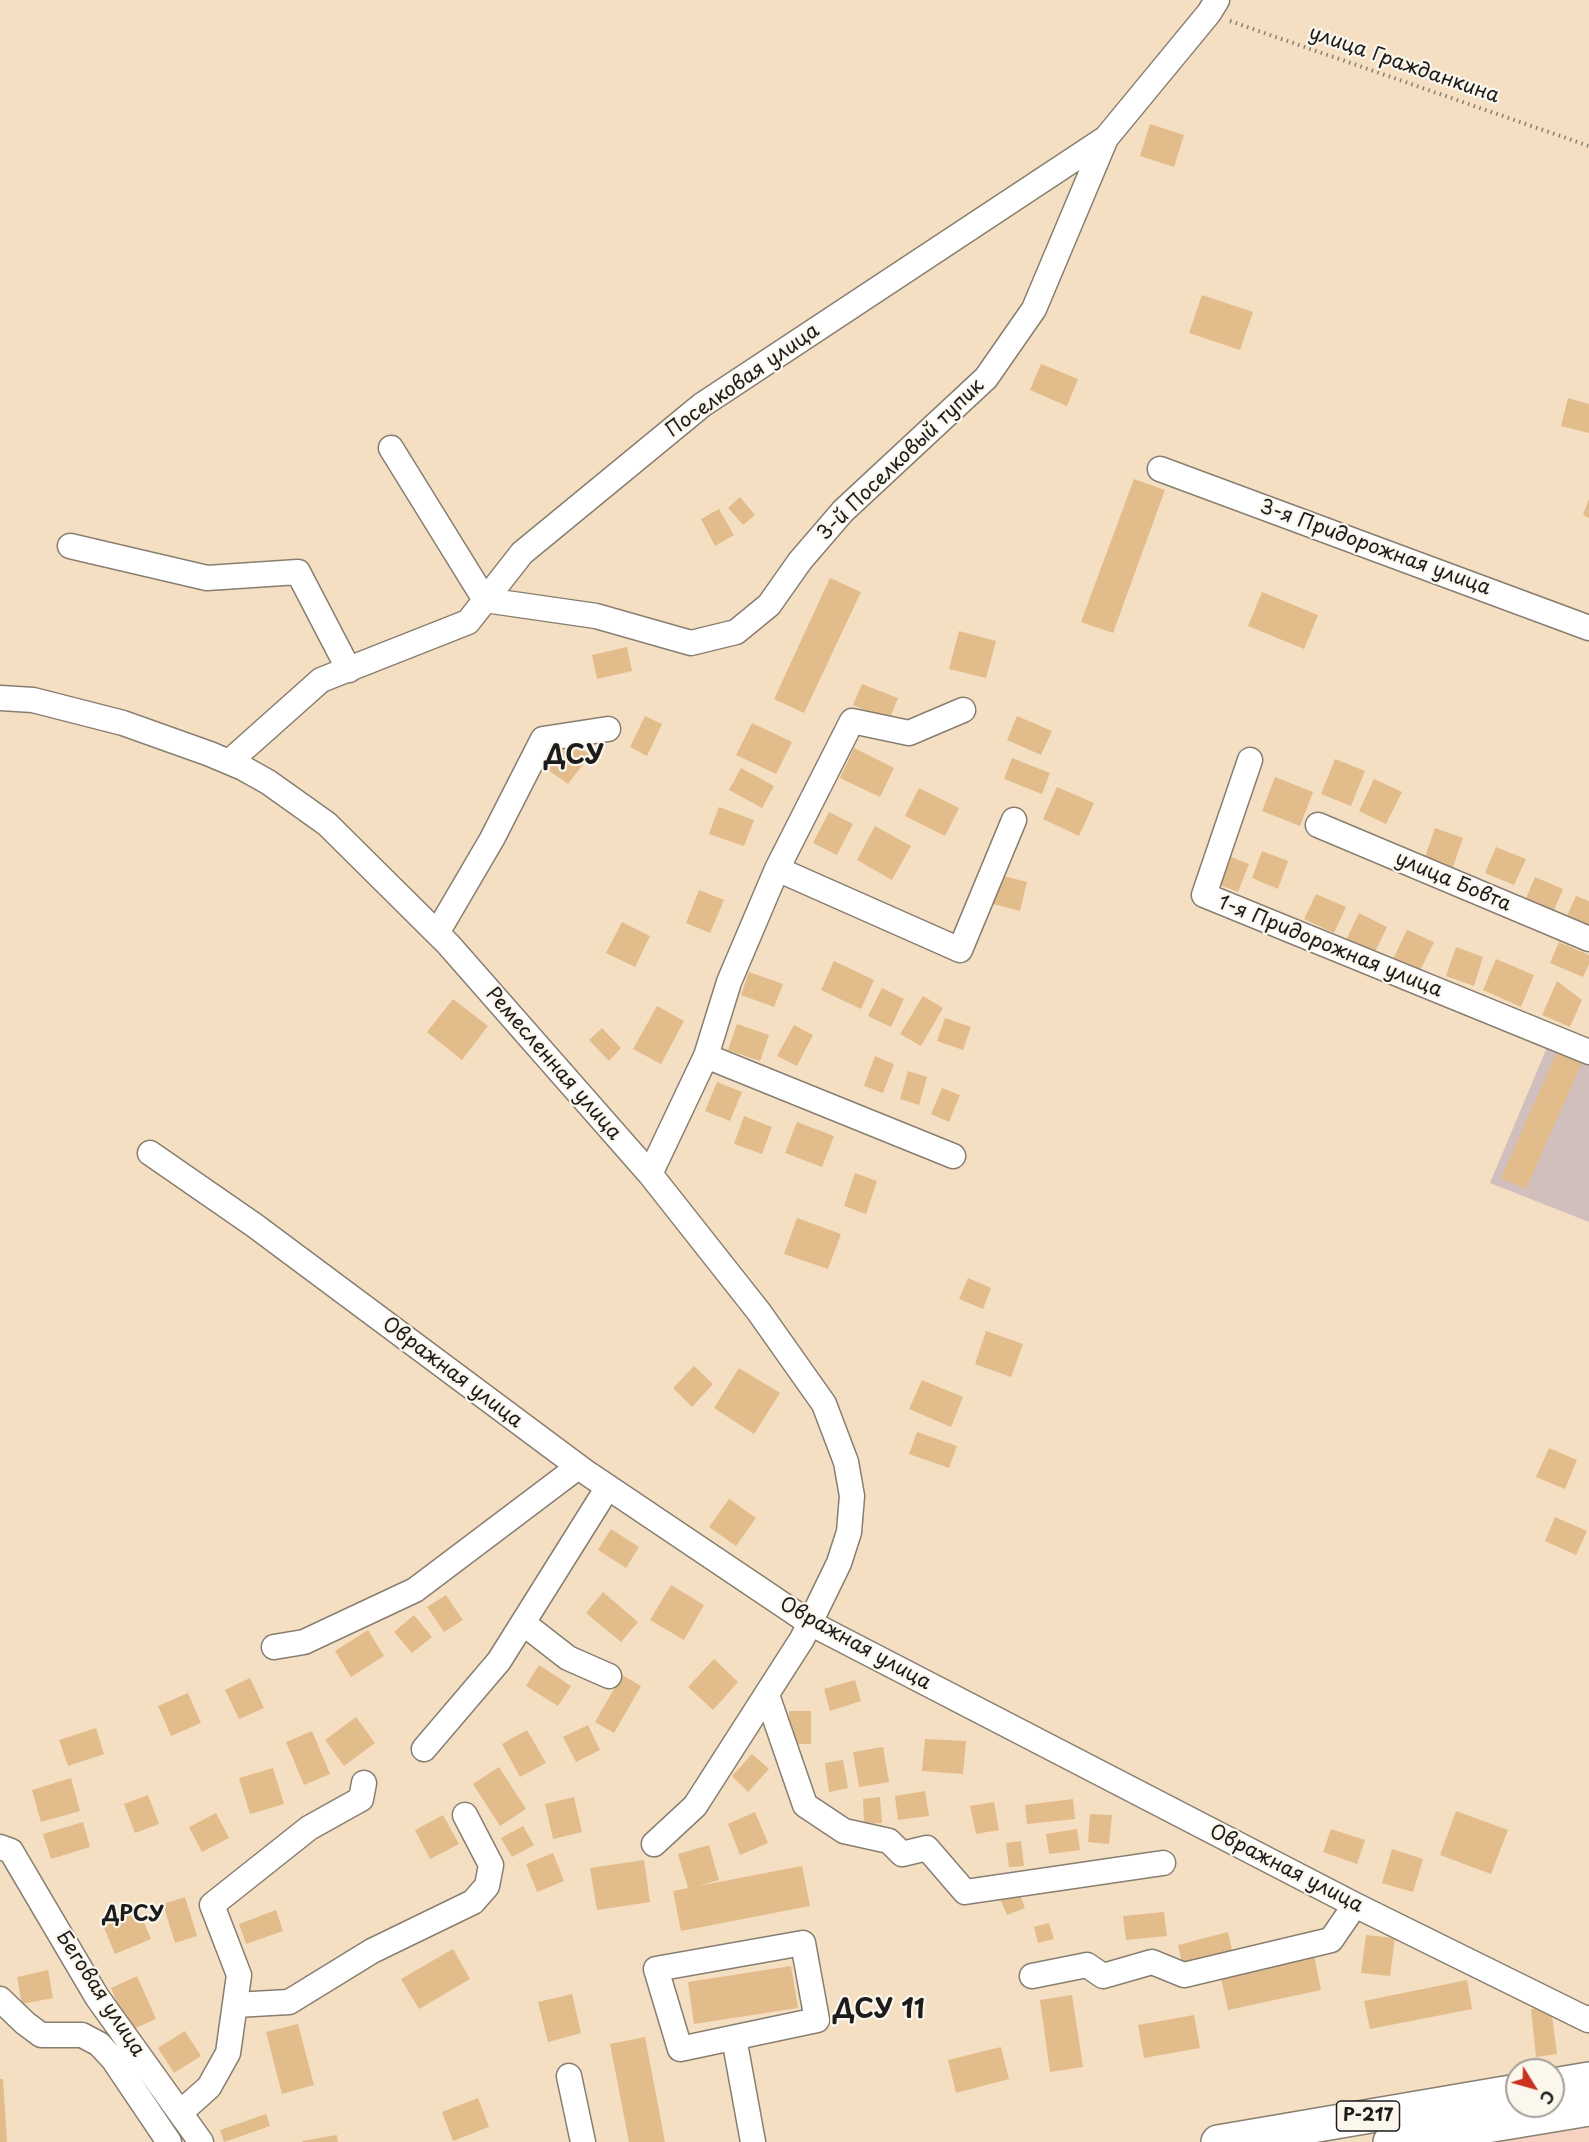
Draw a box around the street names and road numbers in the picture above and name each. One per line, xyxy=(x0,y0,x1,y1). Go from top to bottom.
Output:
street label: улица Гражданкина xyxy=(1306,21,1502,109)
street label: Поселковая улица xyxy=(662,319,824,443)
street label: 3-й Поселковый тупик xyxy=(813,374,989,546)
street label: 3-я Придорожная улица xyxy=(1256,495,1494,601)
street label: улица Бовта xyxy=(1391,847,1515,917)
street label: 1-я Придорожная улица xyxy=(1214,891,1446,1003)
street label: Ремесленная улица xyxy=(480,983,626,1145)
street label: Овражная улица xyxy=(377,1312,527,1434)
street label: Овражная улица xyxy=(775,1592,935,1696)
street label: Овражная улица xyxy=(1205,1820,1367,1918)
street label: Беговая улица xyxy=(50,1927,150,2061)
road number: Р-217 xyxy=(1336,2101,1400,2131)

